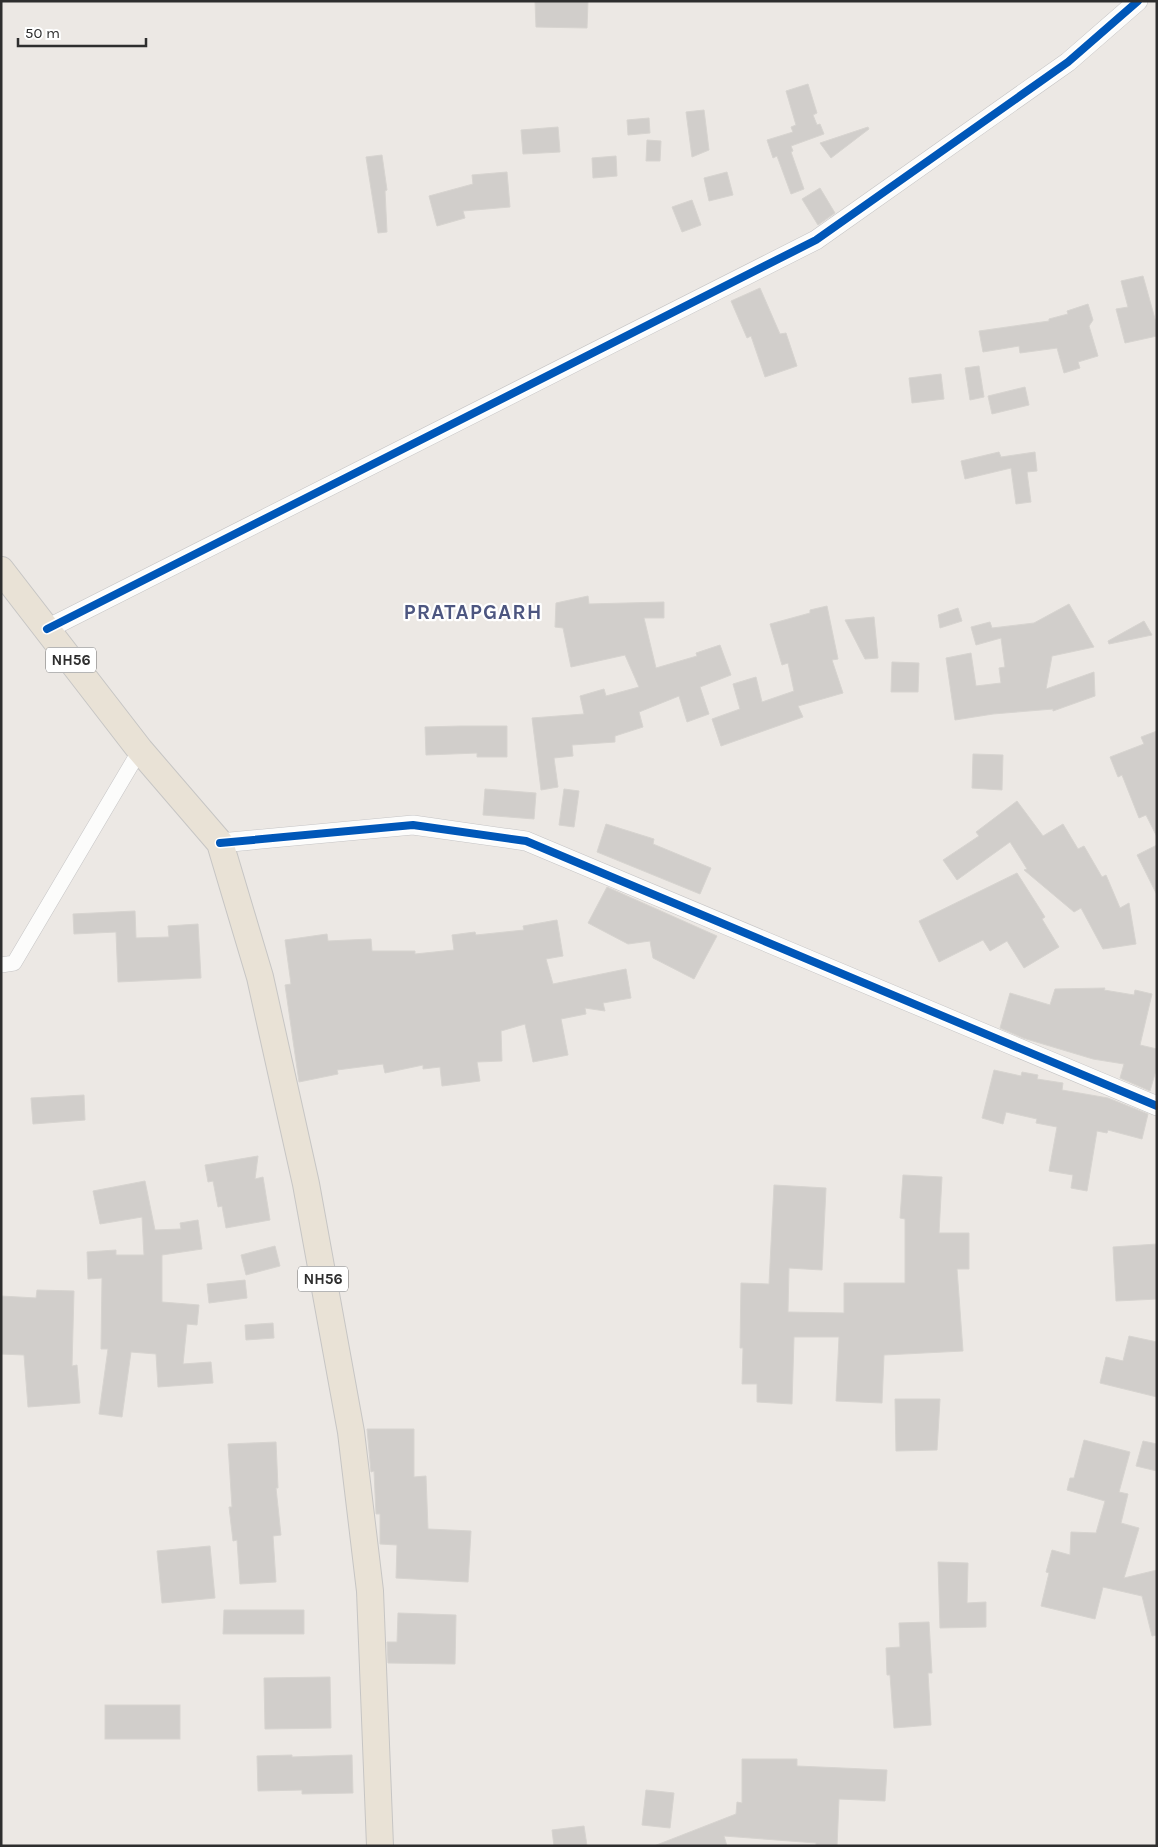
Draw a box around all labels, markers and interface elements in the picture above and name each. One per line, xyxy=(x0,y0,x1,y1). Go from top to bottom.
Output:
scale bar xyxy=(18,15,145,47)
text: 50 m xyxy=(25,24,60,42)
district label: PRATAPGARH xyxy=(403,600,543,624)
road number: NH56 xyxy=(46,648,96,672)
road number: NH56 xyxy=(298,1266,348,1292)

